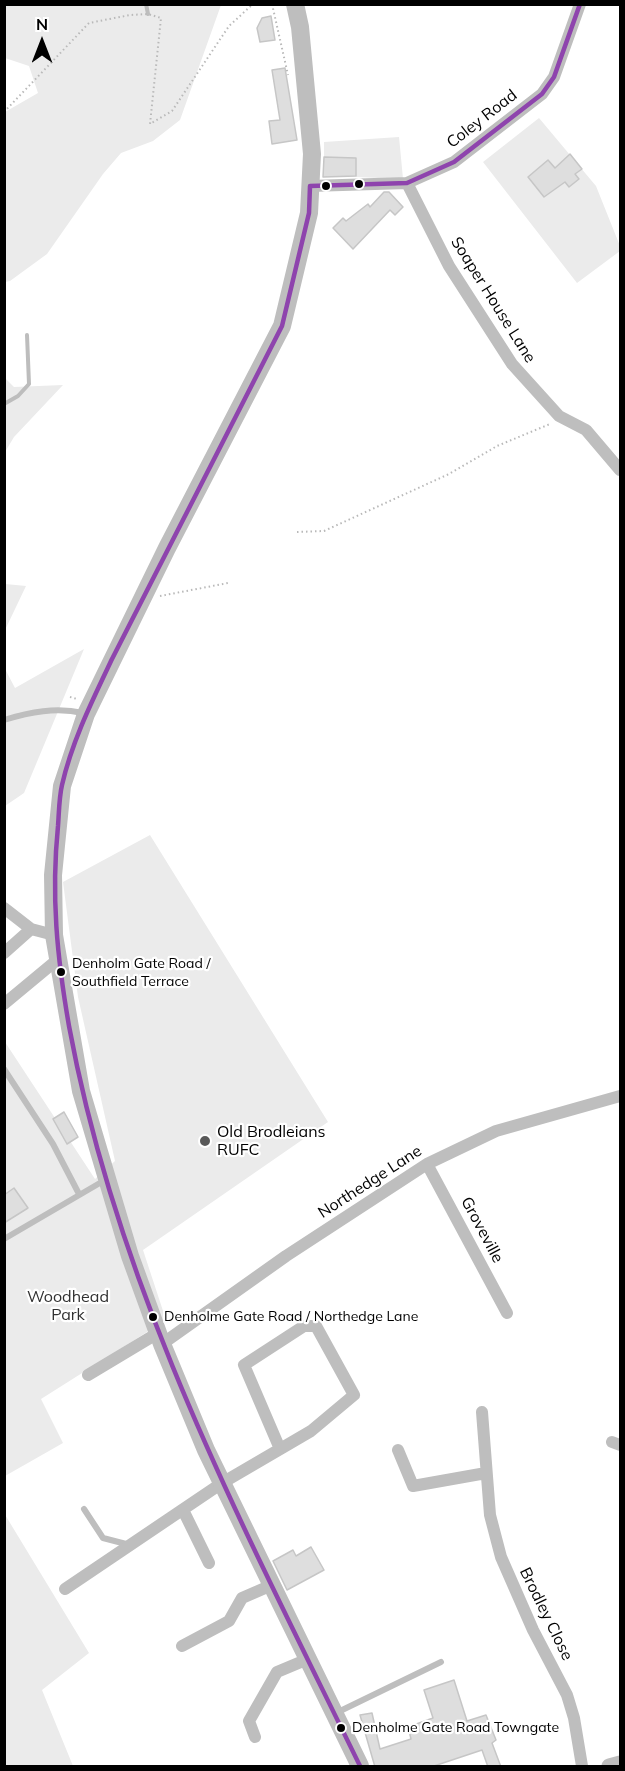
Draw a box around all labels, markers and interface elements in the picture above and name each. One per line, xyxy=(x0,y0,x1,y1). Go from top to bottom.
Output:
north arrow xyxy=(12,12,72,72)
text: N xyxy=(36,14,48,34)
street label: Coley Road xyxy=(443,86,521,152)
unlabelled marker xyxy=(353,178,365,190)
unlabelled marker xyxy=(320,180,332,192)
street label: Soaper House Lane xyxy=(446,234,540,366)
place label: Denholm Gate Road / Southfield Terrace xyxy=(72,956,210,988)
marker: Denholm Gate Road / Southfield Terrace xyxy=(55,966,67,978)
place label: Old Brodleians RUFC xyxy=(217,1122,325,1160)
marker: Old Brodleians RUFC xyxy=(198,1134,212,1148)
street label: Northedge Lane xyxy=(315,1141,425,1223)
street label: Groveville xyxy=(457,1194,507,1266)
park label: Woodhead Park xyxy=(27,1287,109,1325)
place label: Denholme Gate Road / Northedge Lane xyxy=(164,1309,418,1325)
marker: Denholme Gate Road / Northedge Lane xyxy=(147,1311,159,1323)
street label: Brodley Close xyxy=(515,1564,577,1664)
place label: Denholme Gate Road Towngate xyxy=(352,1720,559,1736)
marker: Denholme Gate Road Towngate xyxy=(335,1722,347,1734)

